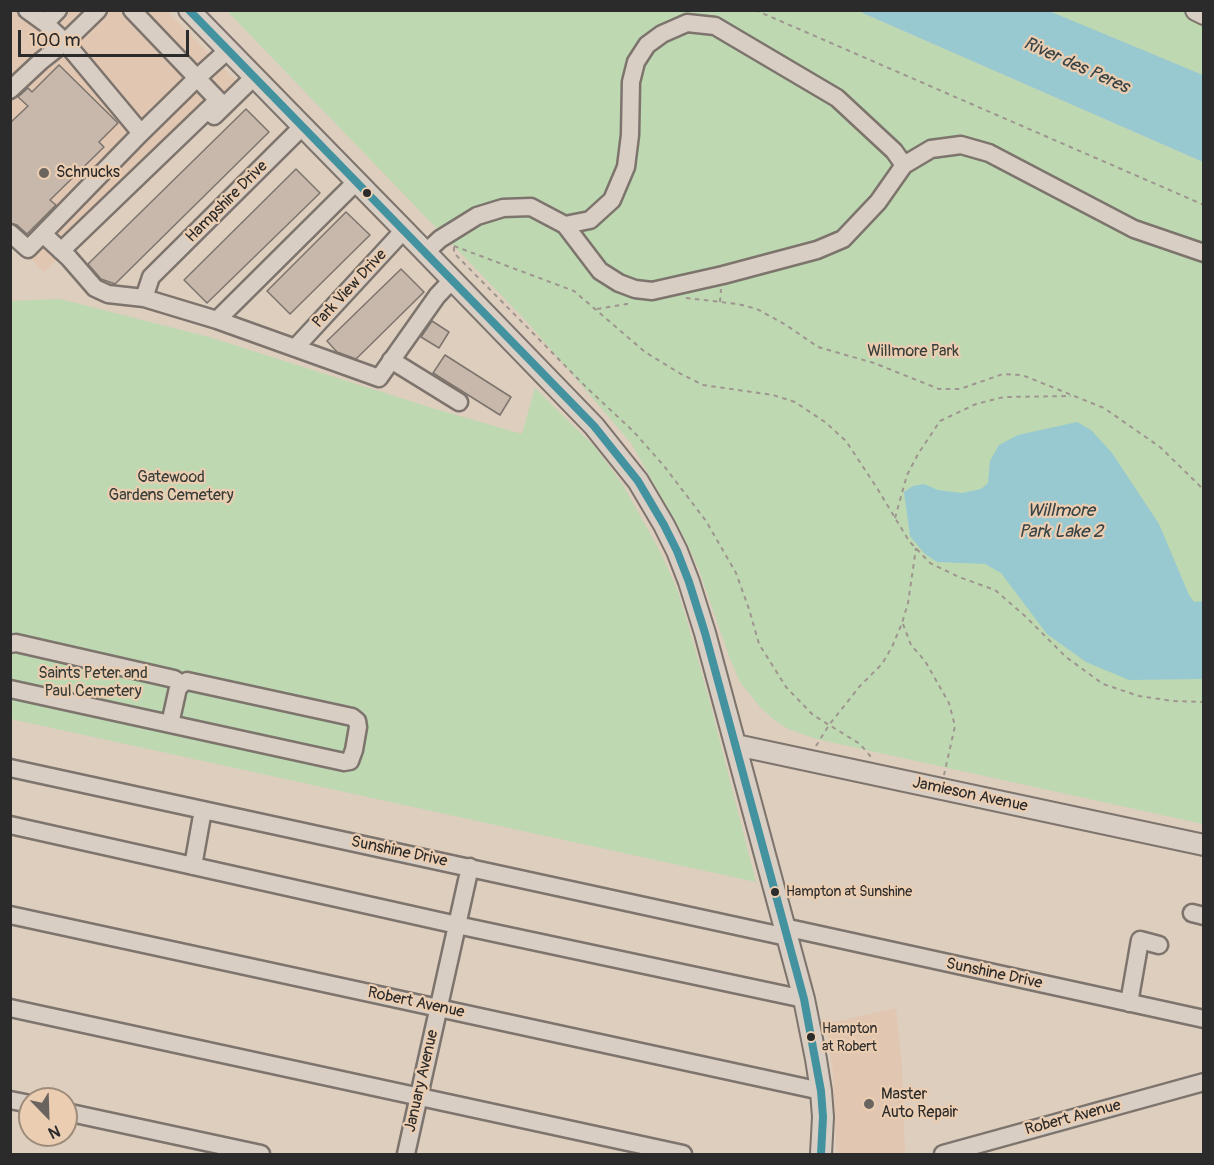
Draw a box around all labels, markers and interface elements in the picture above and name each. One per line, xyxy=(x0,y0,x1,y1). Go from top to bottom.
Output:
scale bar xyxy=(21,18,192,56)
text: 100 m xyxy=(29,29,81,52)
water label: River des Peres xyxy=(1020,33,1132,99)
street label: Hampshire Drive xyxy=(182,157,272,247)
place label: Schnucks xyxy=(56,163,120,183)
marker: Schnucks xyxy=(37,166,51,180)
unlabelled marker xyxy=(361,187,373,199)
street label: Park View Drive xyxy=(309,246,391,332)
park label: Willmore Park xyxy=(867,342,959,362)
park label: Gatewood Gardens Cemetery xyxy=(109,468,233,506)
water label: Willmore Park Lake 2 xyxy=(1019,500,1103,542)
park label: Saints Peter and Paul Cemetery xyxy=(38,664,148,702)
street label: Jamieson Avenue xyxy=(911,773,1029,817)
street label: Sunshine Drive xyxy=(349,832,449,872)
place label: Hampton at Sunshine xyxy=(786,884,912,900)
marker: Hampton at Sunshine xyxy=(769,886,781,898)
street label: Sunshine Drive xyxy=(944,954,1044,994)
street label: Robert Avenue xyxy=(366,983,466,1023)
place label: Hampton at Robert xyxy=(822,1021,877,1054)
street label: January Avenue xyxy=(401,1028,443,1134)
marker: Hampton at Robert xyxy=(805,1031,817,1043)
place label: Master Auto Repair xyxy=(881,1085,958,1123)
north arrow xyxy=(18,1087,78,1147)
street label: Robert Avenue xyxy=(1023,1096,1123,1140)
marker: Master Auto Repair xyxy=(862,1097,876,1111)
text: N xyxy=(45,1120,63,1143)

